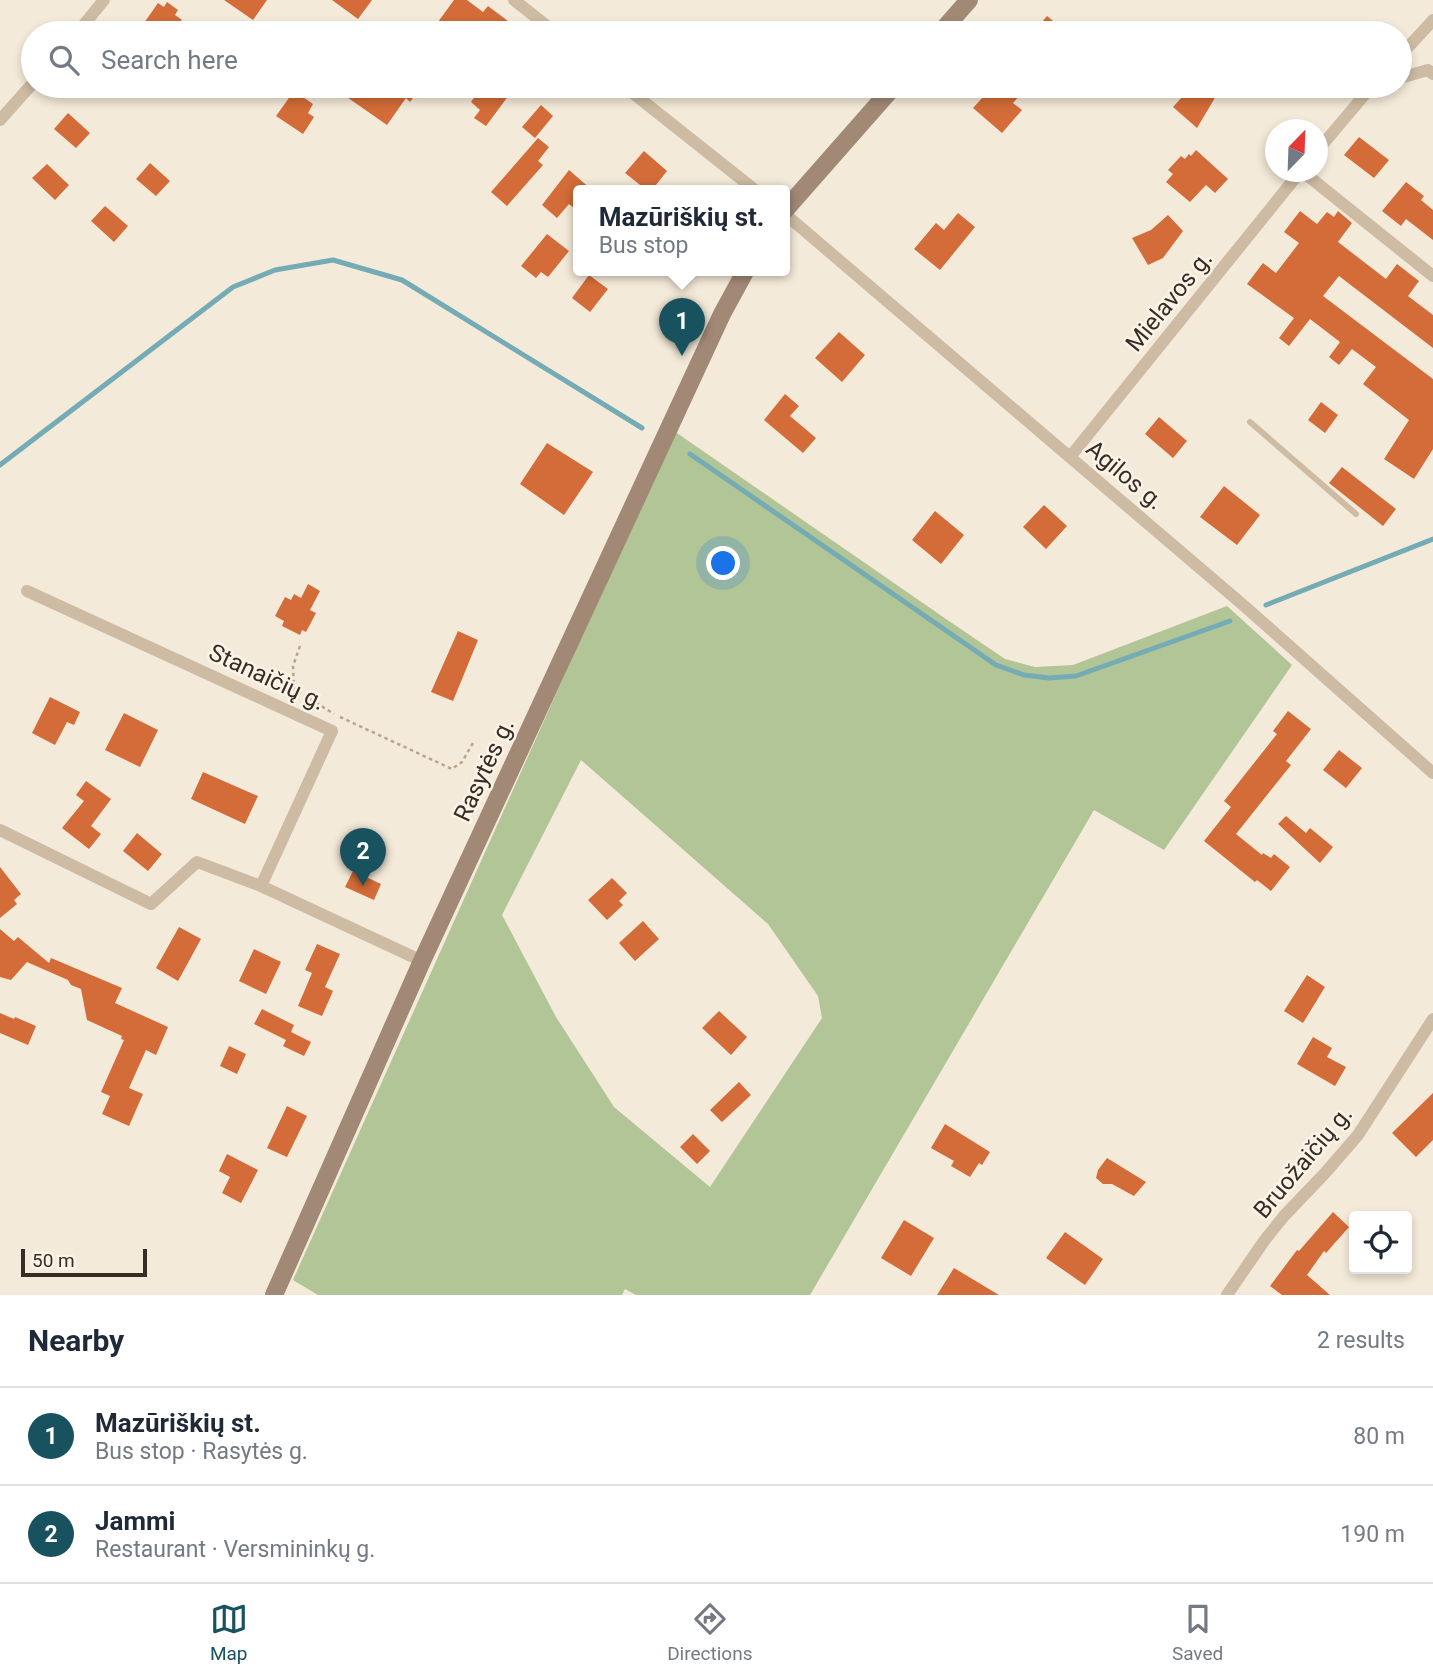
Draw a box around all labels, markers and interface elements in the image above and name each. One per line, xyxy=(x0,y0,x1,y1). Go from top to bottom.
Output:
search box xyxy=(21,21,1412,98)
icon: search xyxy=(45,41,83,79)
text: Search here xyxy=(101,45,238,75)
north arrow xyxy=(1265,119,1328,182)
popup xyxy=(573,185,790,276)
text: Mazūriškių st. xyxy=(599,202,764,232)
text: Bus stop xyxy=(599,232,688,259)
street label: Mielavos g. xyxy=(1120,245,1218,357)
pin: 1 xyxy=(659,298,705,356)
street label: Agilos g. xyxy=(1081,435,1169,515)
your location xyxy=(706,546,740,580)
street label: Stanaičių g. xyxy=(205,638,329,716)
street label: Rasytės g. xyxy=(448,714,520,826)
pin: 2 xyxy=(340,828,386,886)
street label: Bruožaičių g. xyxy=(1248,1100,1358,1224)
map controls xyxy=(1349,1211,1412,1274)
button: locate xyxy=(1349,1211,1412,1274)
scale bar xyxy=(21,1246,147,1278)
text: 50 m xyxy=(32,1249,75,1272)
text: Nearby xyxy=(28,1323,124,1358)
text: 2 results xyxy=(1317,1327,1405,1354)
text: Mazūriškių st. xyxy=(95,1408,261,1438)
text: 1 xyxy=(44,1423,58,1450)
text: 80 m xyxy=(1353,1423,1405,1450)
text: Bus stop · Rasytės g. xyxy=(95,1438,308,1465)
text: Jammi xyxy=(95,1506,175,1536)
text: 2 xyxy=(44,1521,58,1548)
text: 190 m xyxy=(1340,1521,1405,1548)
text: Restaurant · Versmininkų g. xyxy=(95,1536,375,1563)
tab: Map xyxy=(210,1600,248,1665)
tab: Directions xyxy=(667,1600,752,1665)
tab: Saved xyxy=(1172,1600,1223,1665)

